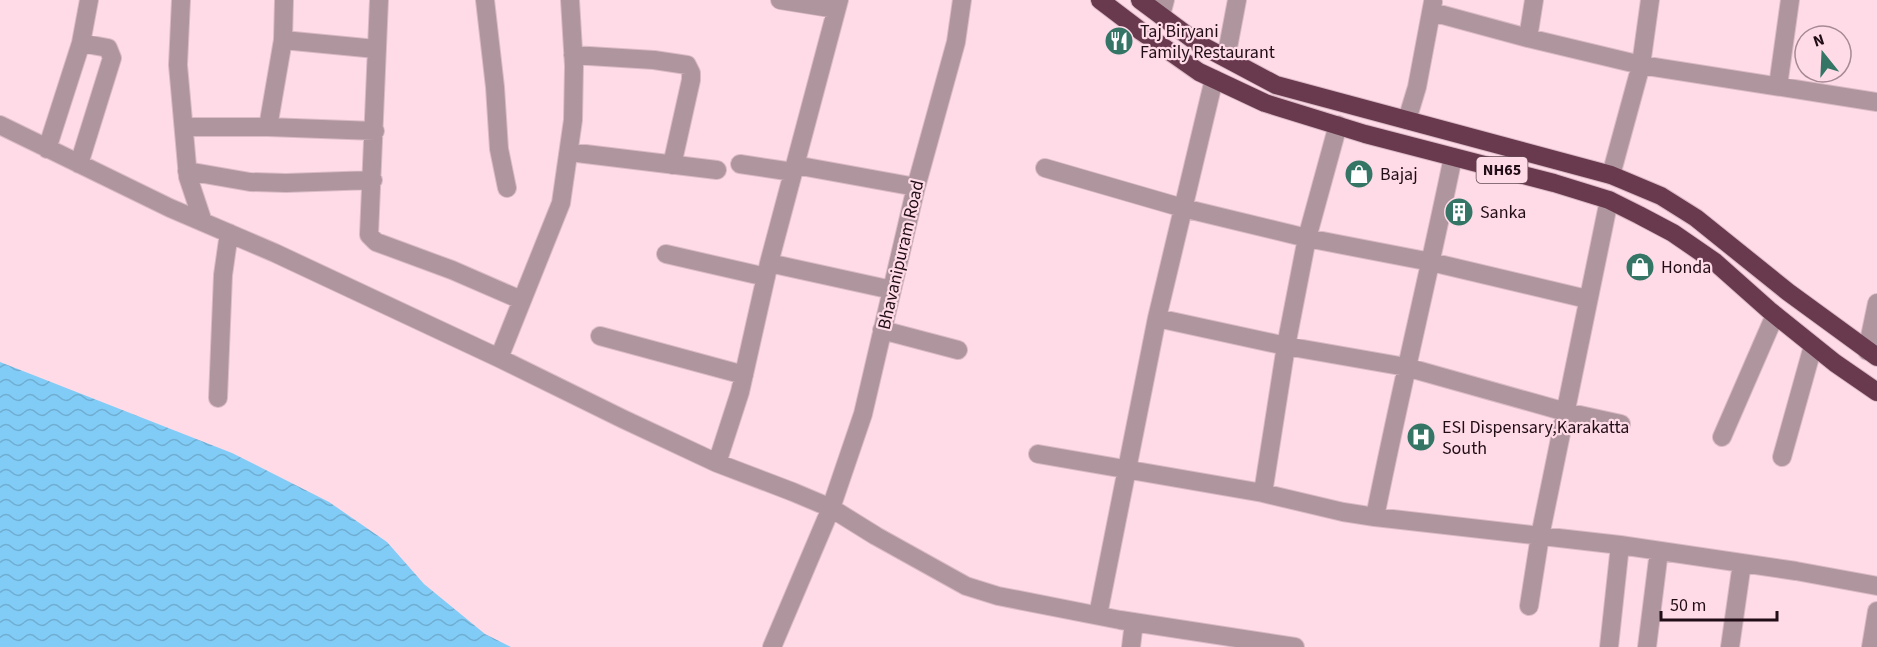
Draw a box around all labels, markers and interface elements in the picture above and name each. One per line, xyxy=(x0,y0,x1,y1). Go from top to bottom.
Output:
place label: Taj Biryani Family Restaurant xyxy=(1140,19,1275,65)
north arrow xyxy=(1793,24,1853,84)
restaurant icon: Taj Biryani Family Restaurant xyxy=(1103,25,1135,57)
text: N xyxy=(1810,29,1827,53)
road number: NH65 xyxy=(1476,157,1528,183)
shop icon: Bajaj xyxy=(1343,158,1375,190)
place label: Bajaj xyxy=(1380,162,1418,187)
street label: Bhavanipuram Road xyxy=(872,178,930,332)
building icon: Sanka xyxy=(1443,196,1475,228)
place label: Sanka xyxy=(1480,200,1526,225)
shop icon: Honda xyxy=(1624,251,1656,283)
place label: Honda xyxy=(1661,255,1711,280)
place label: ESI Dispensary,Karakatta South xyxy=(1442,415,1629,461)
hospital icon: ESI Dispensary,Karakatta South xyxy=(1405,421,1437,453)
scale bar xyxy=(1661,584,1776,622)
text: 50 m xyxy=(1670,593,1706,618)

